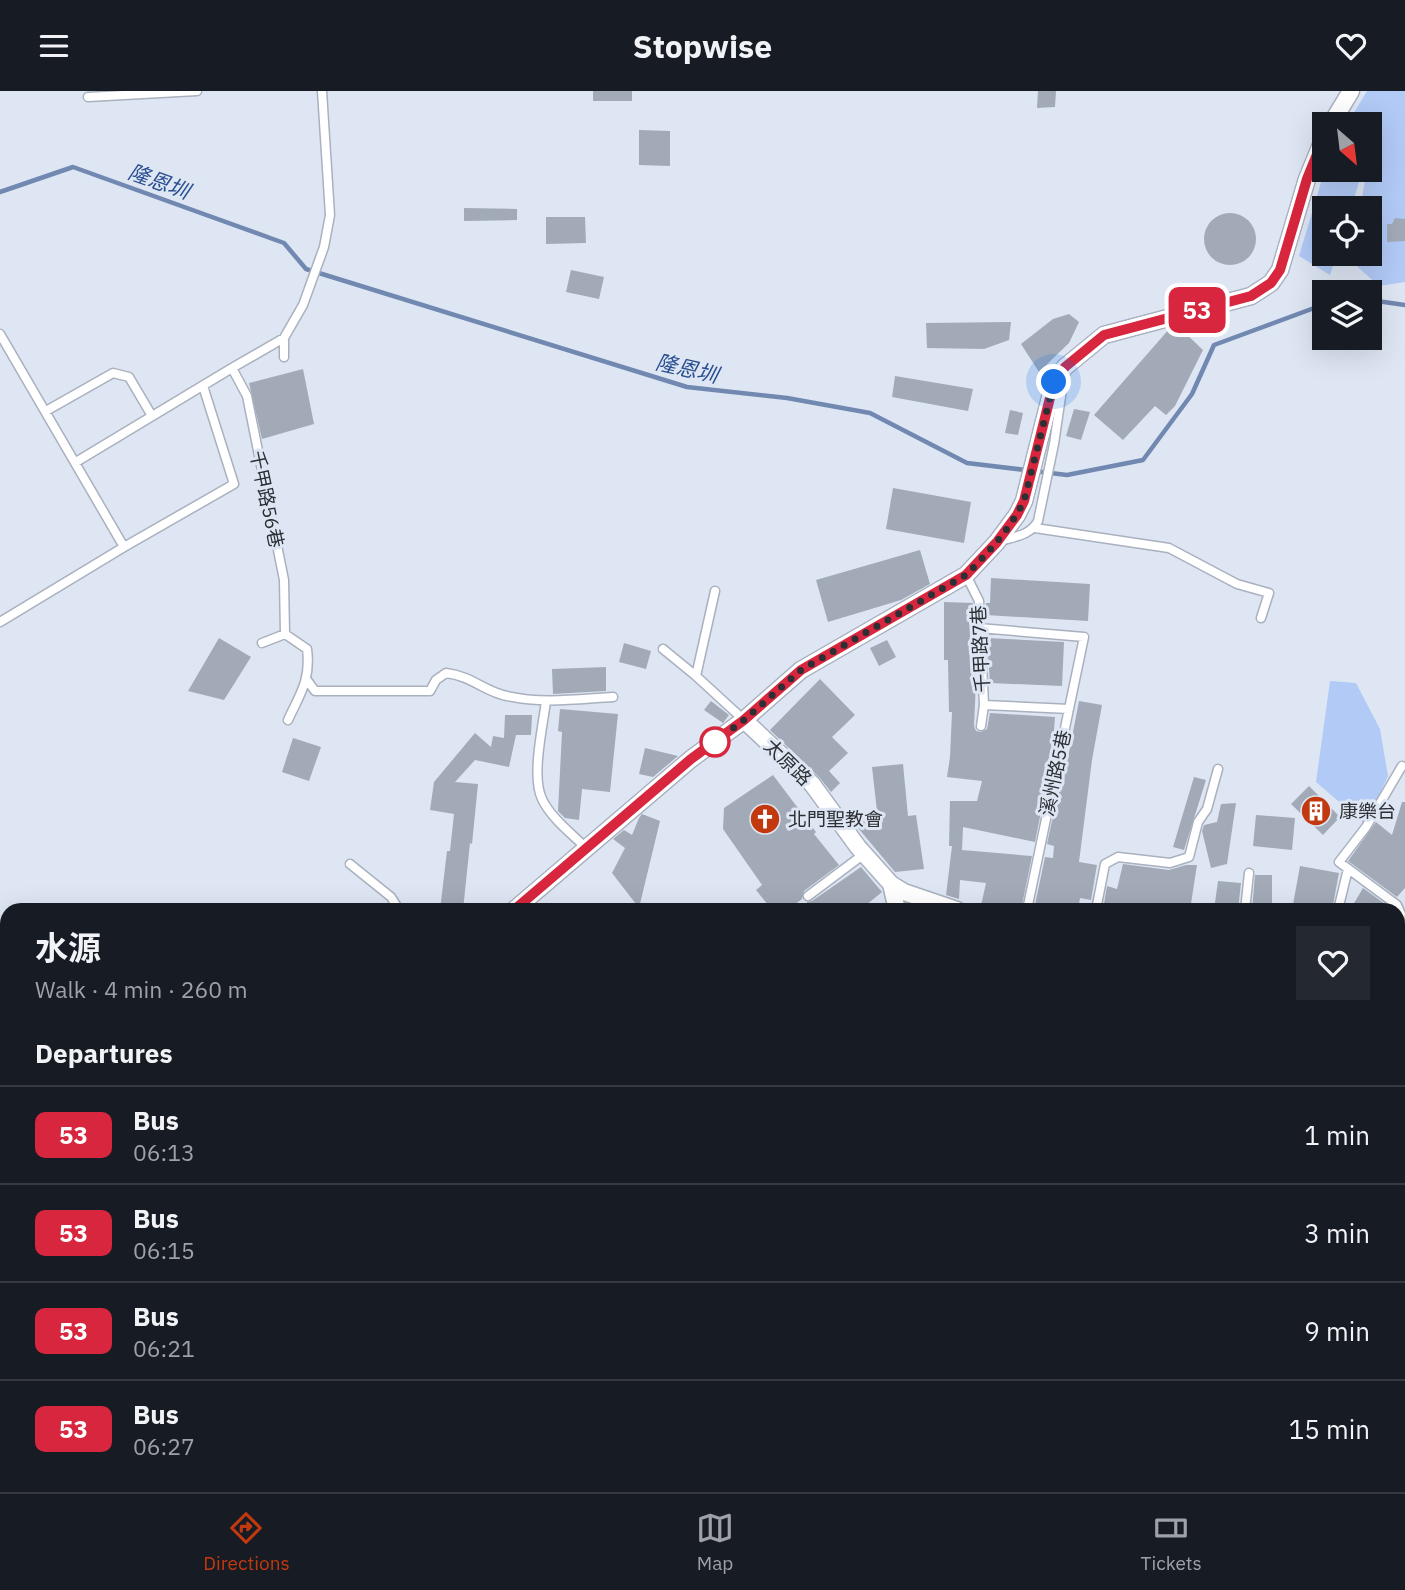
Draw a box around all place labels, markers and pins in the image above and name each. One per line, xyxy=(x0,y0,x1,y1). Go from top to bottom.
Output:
unlabelled marker xyxy=(700,727,730,757)
building icon: 康樂台 xyxy=(1299,794,1333,828)
place label: 康樂台 xyxy=(1339,799,1396,823)
church icon: 北門聖教會 xyxy=(748,802,782,836)
place label: 北門聖教會 xyxy=(788,807,883,831)

